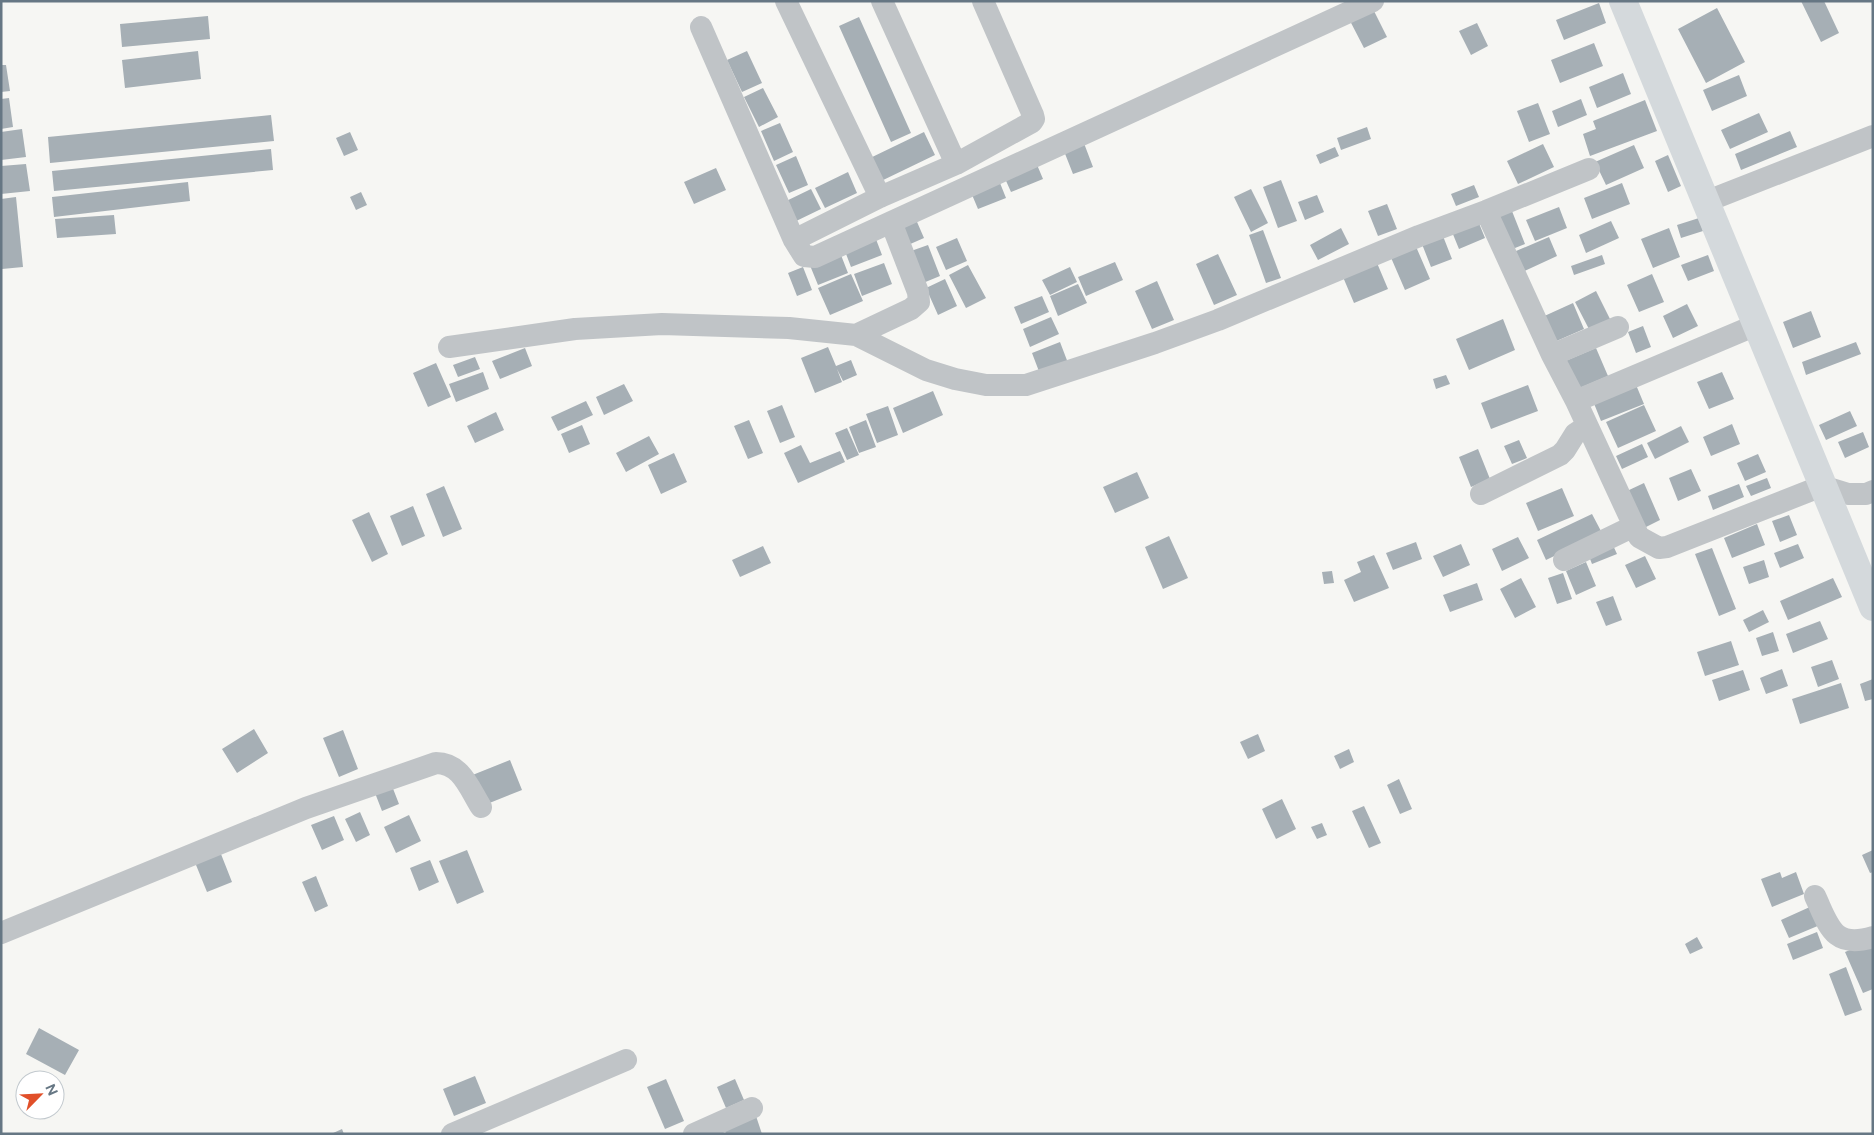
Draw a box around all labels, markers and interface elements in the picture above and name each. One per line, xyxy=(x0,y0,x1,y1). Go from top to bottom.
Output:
north arrow xyxy=(15,1070,65,1120)
text: N xyxy=(41,1082,61,1098)

